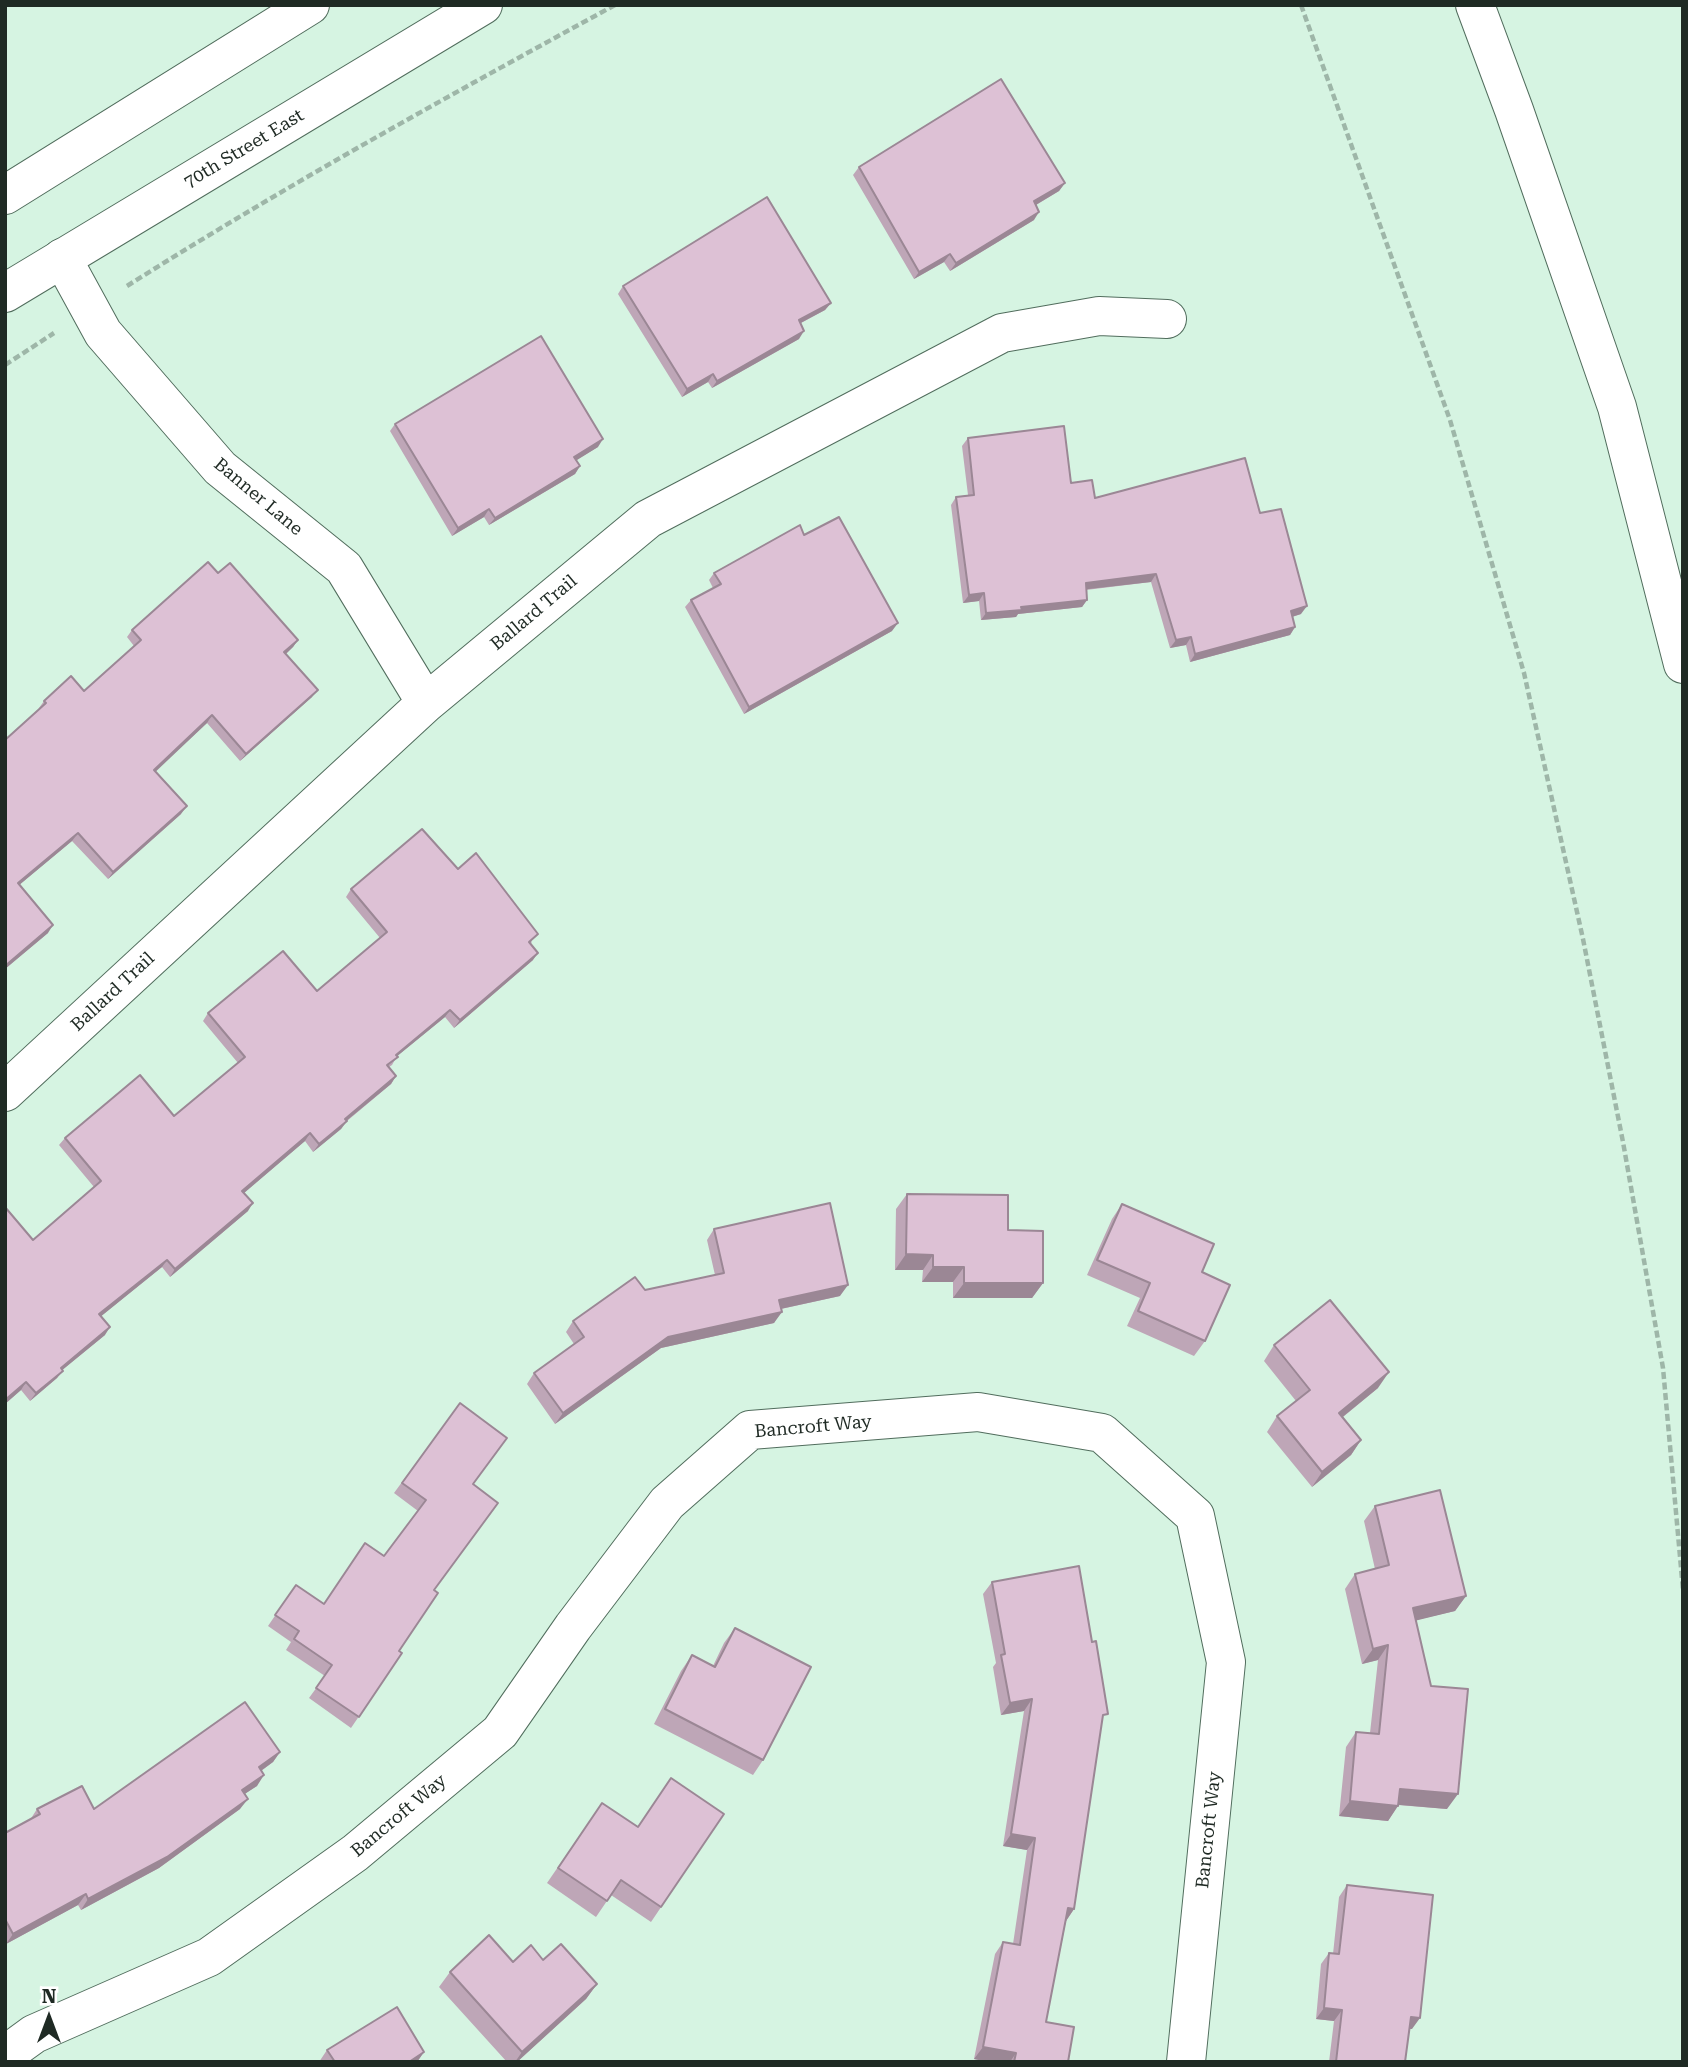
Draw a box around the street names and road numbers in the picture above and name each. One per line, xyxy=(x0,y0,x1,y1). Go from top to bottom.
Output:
street label: 70th Street East xyxy=(180,105,308,193)
street label: Banner Lane xyxy=(209,454,307,540)
street label: Ballard Trail xyxy=(486,571,582,655)
street label: Ballard Trail xyxy=(67,948,159,1036)
street label: Bancroft Way xyxy=(753,1411,873,1443)
street label: Bancroft Way xyxy=(347,1770,451,1862)
street label: Bancroft Way xyxy=(1192,1770,1226,1890)

